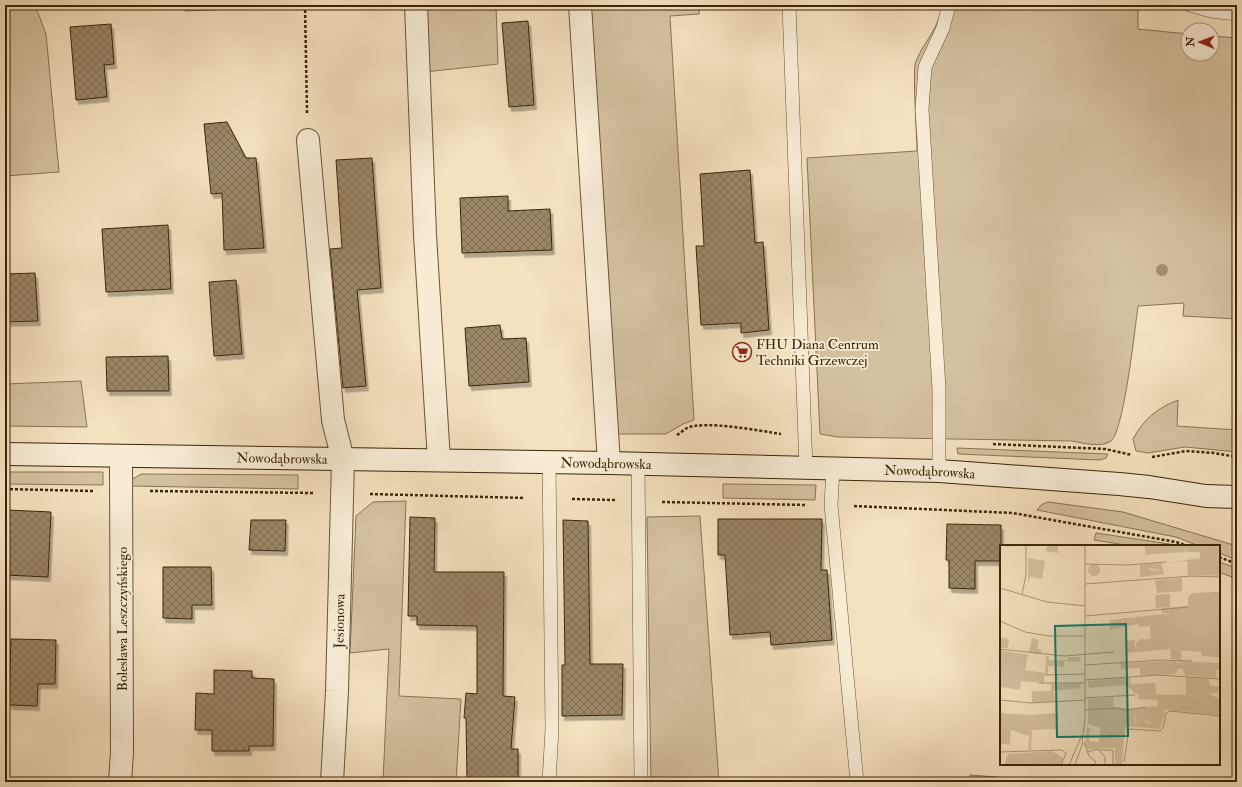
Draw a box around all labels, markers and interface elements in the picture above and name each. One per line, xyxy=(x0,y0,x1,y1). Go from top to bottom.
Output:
north arrow xyxy=(1180,22,1220,62)
text: N xyxy=(1184,36,1197,48)
place label: FHU Diana Centrum Techniki Grzewczej xyxy=(756,336,879,369)
supermarket icon: FHU Diana Centrum Techniki Grzewczej xyxy=(731,341,753,363)
street label: Nowodąbrowska xyxy=(236,449,328,468)
street label: Nowodąbrowska xyxy=(560,454,652,473)
street label: Nowodąbrowska xyxy=(884,462,976,483)
inset map xyxy=(1000,545,1220,765)
street label: Bolesława Leszczyńskiego xyxy=(114,546,132,691)
street label: Jesionowa xyxy=(331,593,348,649)

